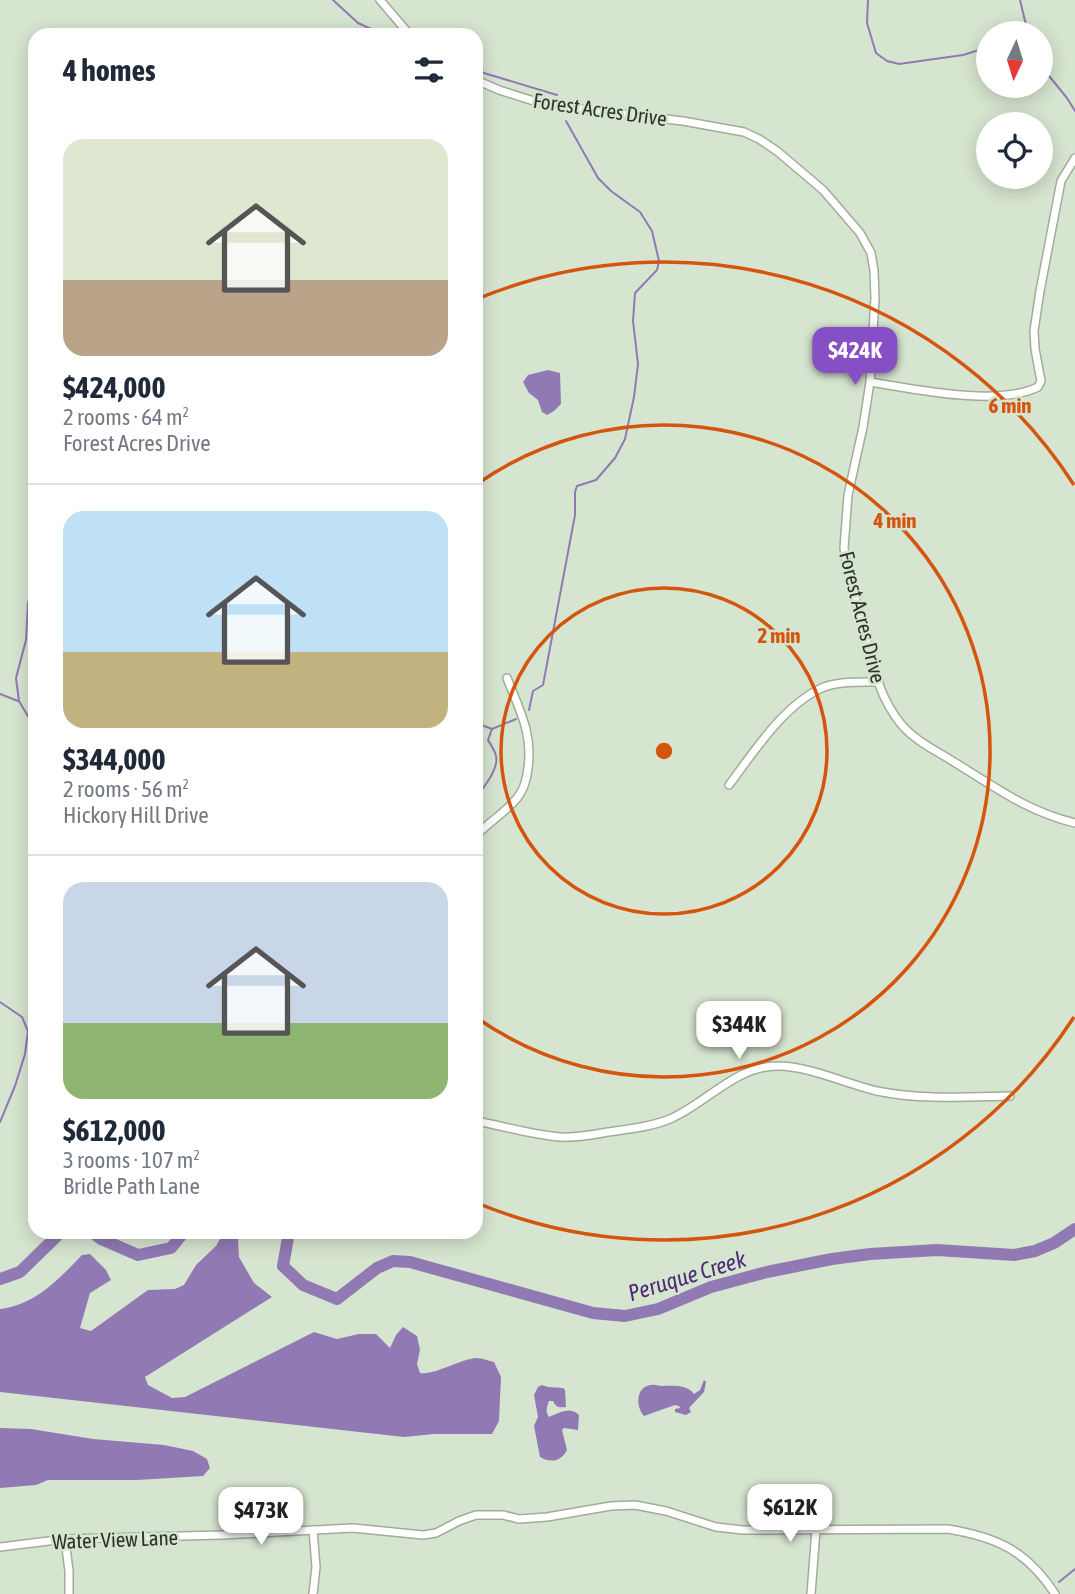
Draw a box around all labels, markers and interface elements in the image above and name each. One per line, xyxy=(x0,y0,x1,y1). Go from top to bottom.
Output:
north arrow xyxy=(976,21,1054,98)
map controls xyxy=(976,21,1053,189)
icon: filters xyxy=(410,51,448,89)
text: 4 homes xyxy=(63,53,156,87)
street label: Forest Acres Drive xyxy=(532,88,668,130)
button: locate xyxy=(976,112,1053,189)
icon: home xyxy=(193,185,319,311)
pin: $424K xyxy=(806,328,904,387)
text: $424K xyxy=(828,337,882,363)
text: $424,000 xyxy=(63,370,166,404)
text: 6 min xyxy=(989,393,1031,417)
text: 2 rooms · 64 m² xyxy=(63,404,189,430)
text: Forest Acres Drive xyxy=(63,430,211,456)
text: 4 min xyxy=(873,508,916,532)
street label: Forest Acres Drive xyxy=(835,549,891,685)
icon: home xyxy=(193,557,319,683)
text: 2 min xyxy=(758,623,800,647)
centre of rings xyxy=(652,739,676,763)
text: $344,000 xyxy=(63,742,166,776)
text: 2 rooms · 56 m² xyxy=(63,776,189,802)
text: Hickory Hill Drive xyxy=(63,802,209,828)
icon: home xyxy=(193,928,319,1054)
pin: $344K xyxy=(690,1002,788,1061)
text: $344K xyxy=(712,1011,766,1037)
text: $612,000 xyxy=(63,1113,166,1147)
text: 3 rooms · 107 m² xyxy=(63,1147,200,1173)
text: Bridle Path Lane xyxy=(63,1173,200,1199)
water label: Peruque Creek xyxy=(625,1245,750,1306)
pin: $612K xyxy=(741,1484,839,1544)
pin: $473K xyxy=(212,1488,310,1547)
text: $612K xyxy=(763,1494,817,1520)
text: $473K xyxy=(234,1497,288,1523)
street label: Water View Lane xyxy=(51,1525,179,1553)

